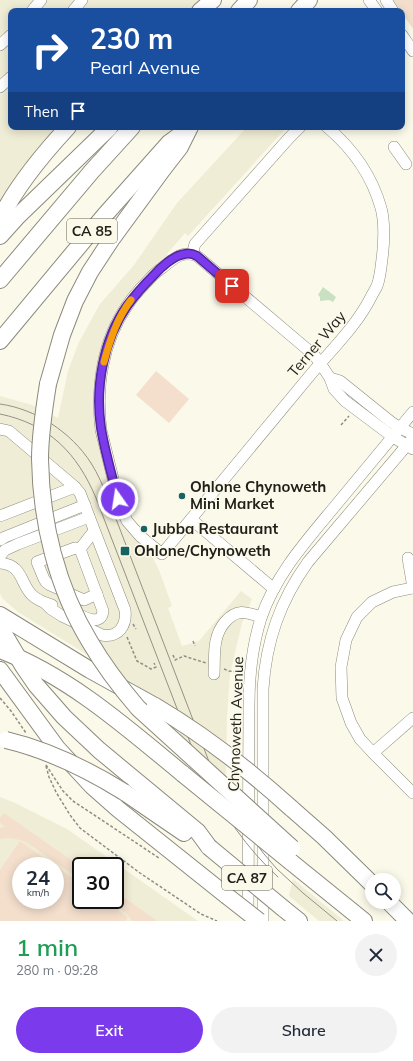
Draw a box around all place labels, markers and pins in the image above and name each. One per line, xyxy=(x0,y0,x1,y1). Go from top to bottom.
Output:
pin xyxy=(215,269,249,303)
place label: Ohlone Chynoweth Mini Market xyxy=(190,477,326,513)
marker: Ohlone Chynoweth Mini Market xyxy=(177,491,187,501)
place label: Jubba Restaurant xyxy=(152,519,278,538)
marker: Jubba Restaurant xyxy=(139,524,149,534)
place label: Ohlone/Chynoweth xyxy=(134,541,271,560)
marker: Ohlone/Chynoweth xyxy=(119,545,131,557)

